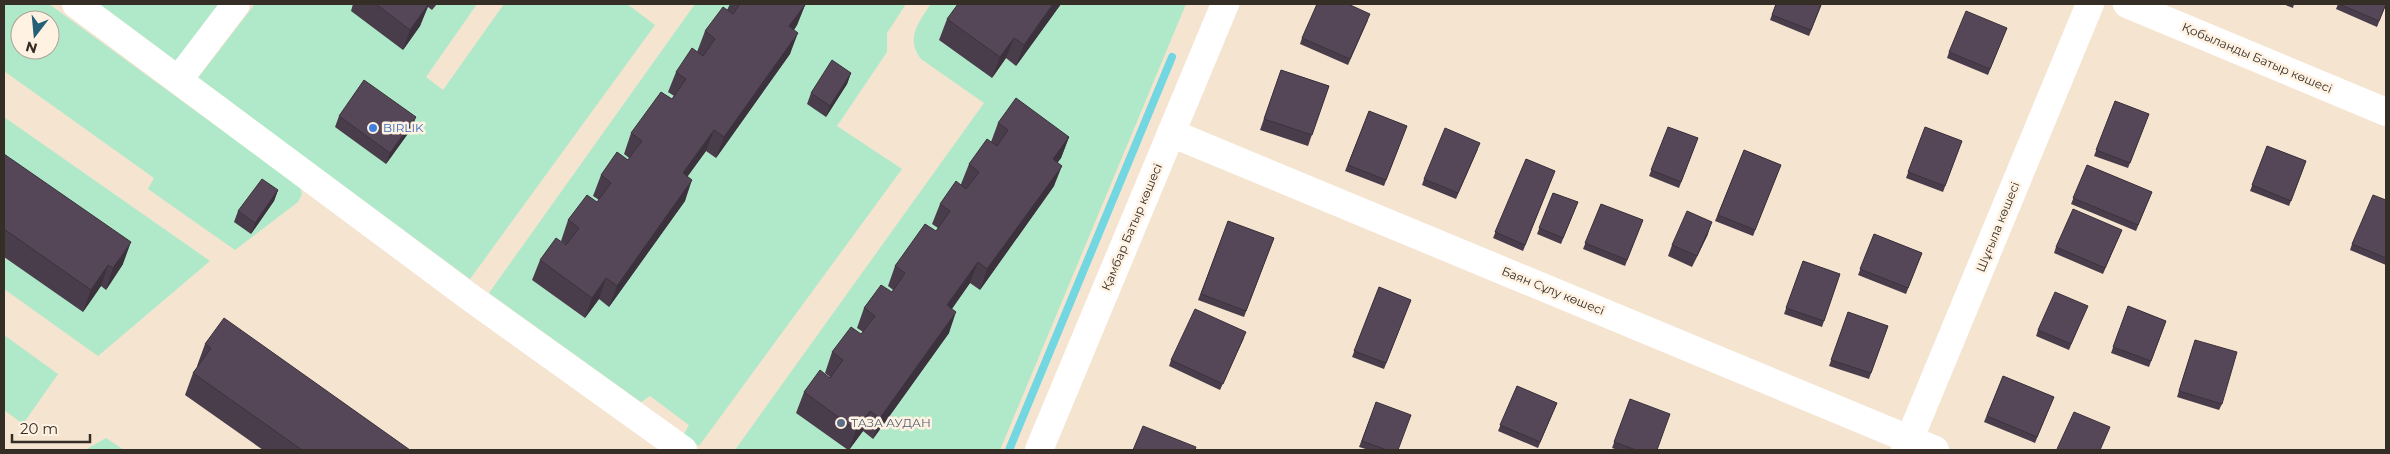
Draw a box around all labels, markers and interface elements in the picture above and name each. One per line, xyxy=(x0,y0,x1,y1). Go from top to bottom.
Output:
north arrow xyxy=(10,10,60,60)
street label: Қобыланды Батыр көшесі xyxy=(2180,19,2335,96)
text: N xyxy=(23,37,39,58)
place label: BIRLIK xyxy=(383,120,424,135)
marker: BIRLIK xyxy=(367,122,379,134)
street label: Қамбар Батыр көшесі xyxy=(1098,161,1165,293)
street label: Шұғыла көшесі xyxy=(1973,179,2022,274)
street label: Баян Сұлу көшесі xyxy=(1500,263,1607,318)
scale bar xyxy=(12,412,90,444)
place label: ТАЗА АУДАН xyxy=(851,415,931,430)
marker: ТАЗА АУДАН xyxy=(835,417,847,429)
text: 20 m xyxy=(20,419,58,438)

